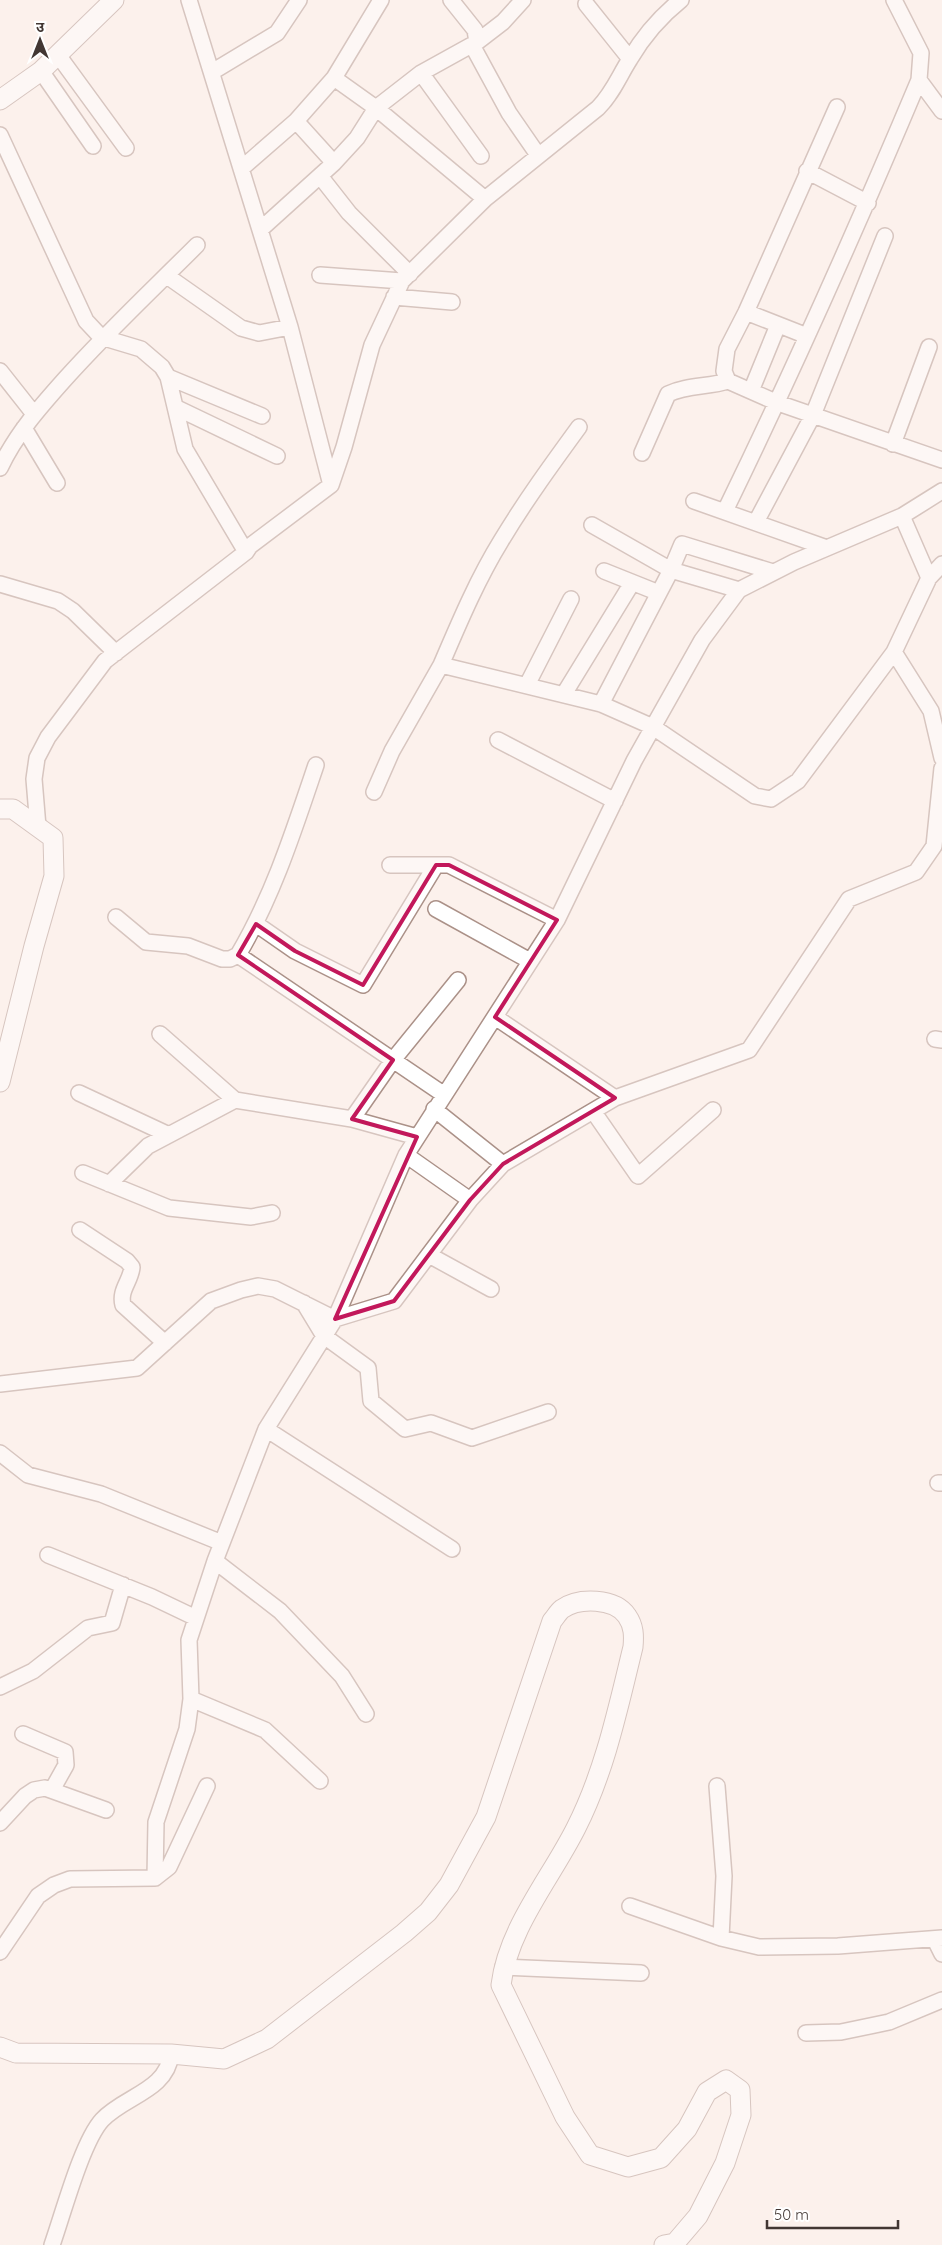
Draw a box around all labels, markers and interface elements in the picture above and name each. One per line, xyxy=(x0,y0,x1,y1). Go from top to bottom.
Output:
north arrow xyxy=(15,15,65,65)
text: उ xyxy=(36,18,45,36)
scale bar xyxy=(767,2198,898,2230)
text: 50 m xyxy=(774,2205,809,2224)

